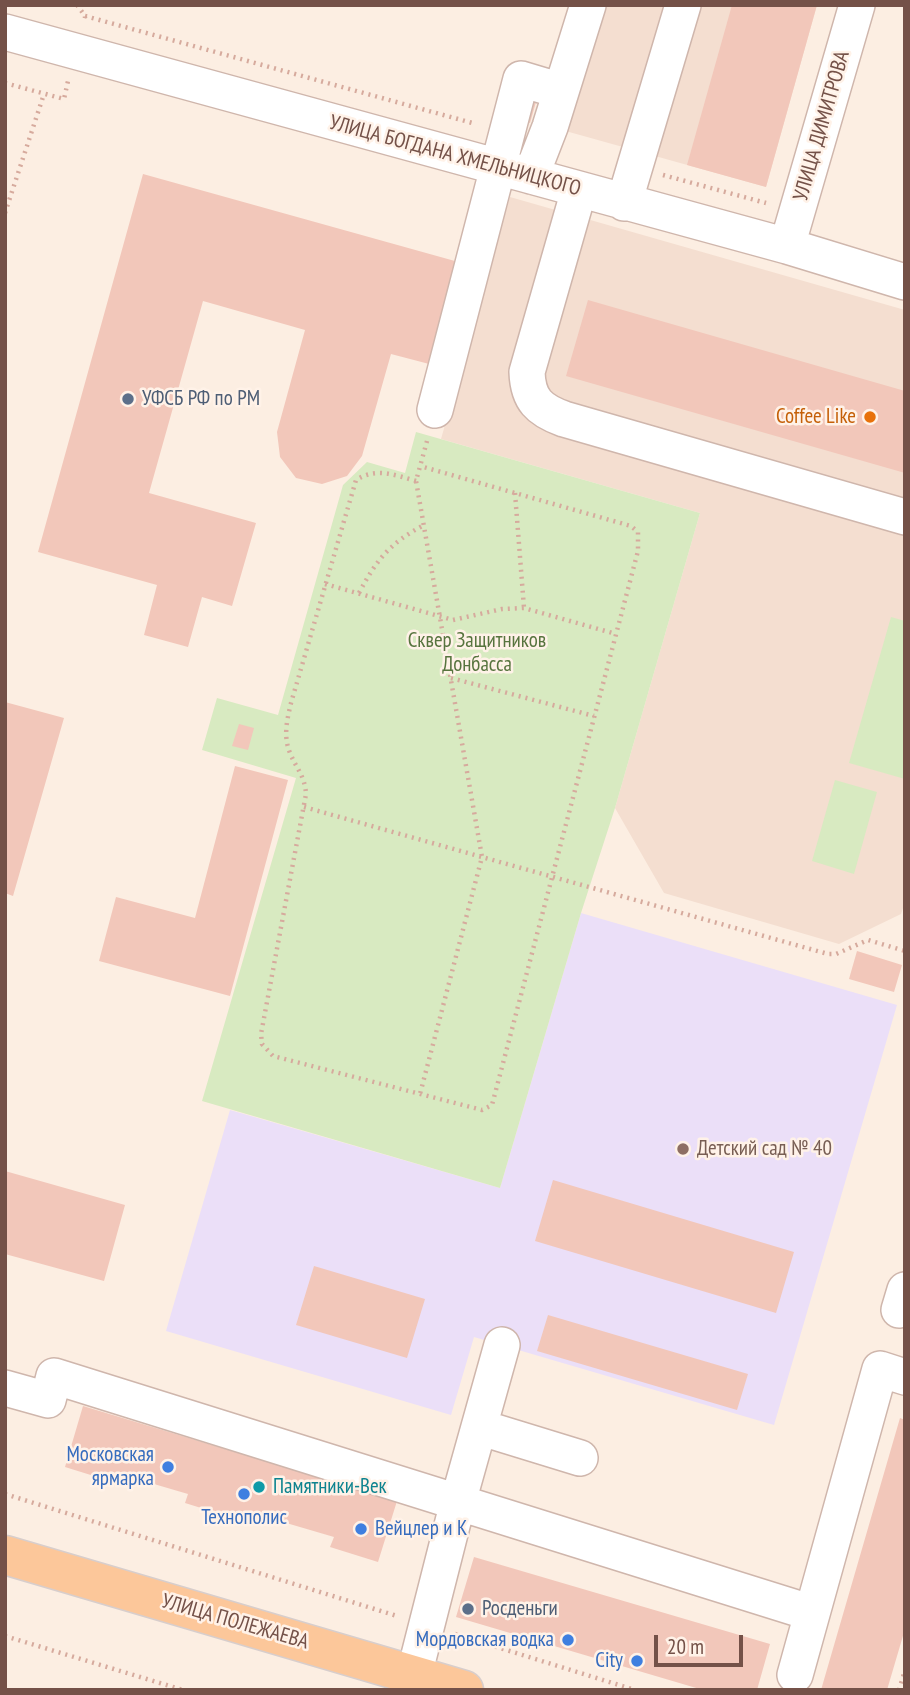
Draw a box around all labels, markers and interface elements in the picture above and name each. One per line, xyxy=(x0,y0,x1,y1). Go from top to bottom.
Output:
street label: УЛИЦА ДИМИТРОВА xyxy=(789,48,855,204)
street label: УЛИЦА БОГДАНА ХМЕЛЬНИЦКОГО xyxy=(327,110,583,202)
place label: УФСБ РФ по РМ xyxy=(142,386,260,412)
marker: УФСБ РФ по РМ xyxy=(120,391,136,407)
place label: Coffee Like xyxy=(776,404,856,430)
marker: Coffee Like xyxy=(862,409,878,425)
park label: Сквер Защитников Донбасса xyxy=(408,628,546,678)
place label: Детский сад № 40 xyxy=(697,1136,832,1162)
marker: Детский сад № 40 xyxy=(675,1141,691,1157)
place label: Московская ярмарка xyxy=(66,1442,154,1492)
marker: Московская ярмарка xyxy=(160,1459,176,1475)
place label: Памятники-Век xyxy=(273,1474,387,1500)
marker: Памятники-Век xyxy=(251,1479,267,1495)
marker: Технополис xyxy=(236,1486,252,1502)
place label: Технополис xyxy=(201,1505,287,1531)
place label: Вейцлер и К xyxy=(375,1516,467,1542)
marker: Вейцлер и К xyxy=(353,1521,369,1537)
street label: УЛИЦА ПОЛЕЖАЕВА xyxy=(159,1589,311,1655)
place label: Росденьги xyxy=(482,1596,558,1622)
marker: Росденьги xyxy=(460,1601,476,1617)
scale bar xyxy=(658,1622,747,1666)
place label: Мордовская водка xyxy=(416,1627,554,1653)
marker: Мордовская водка xyxy=(560,1632,576,1648)
text: 20 m xyxy=(667,1633,704,1660)
place label: City xyxy=(595,1648,623,1674)
marker: City xyxy=(629,1653,645,1669)

